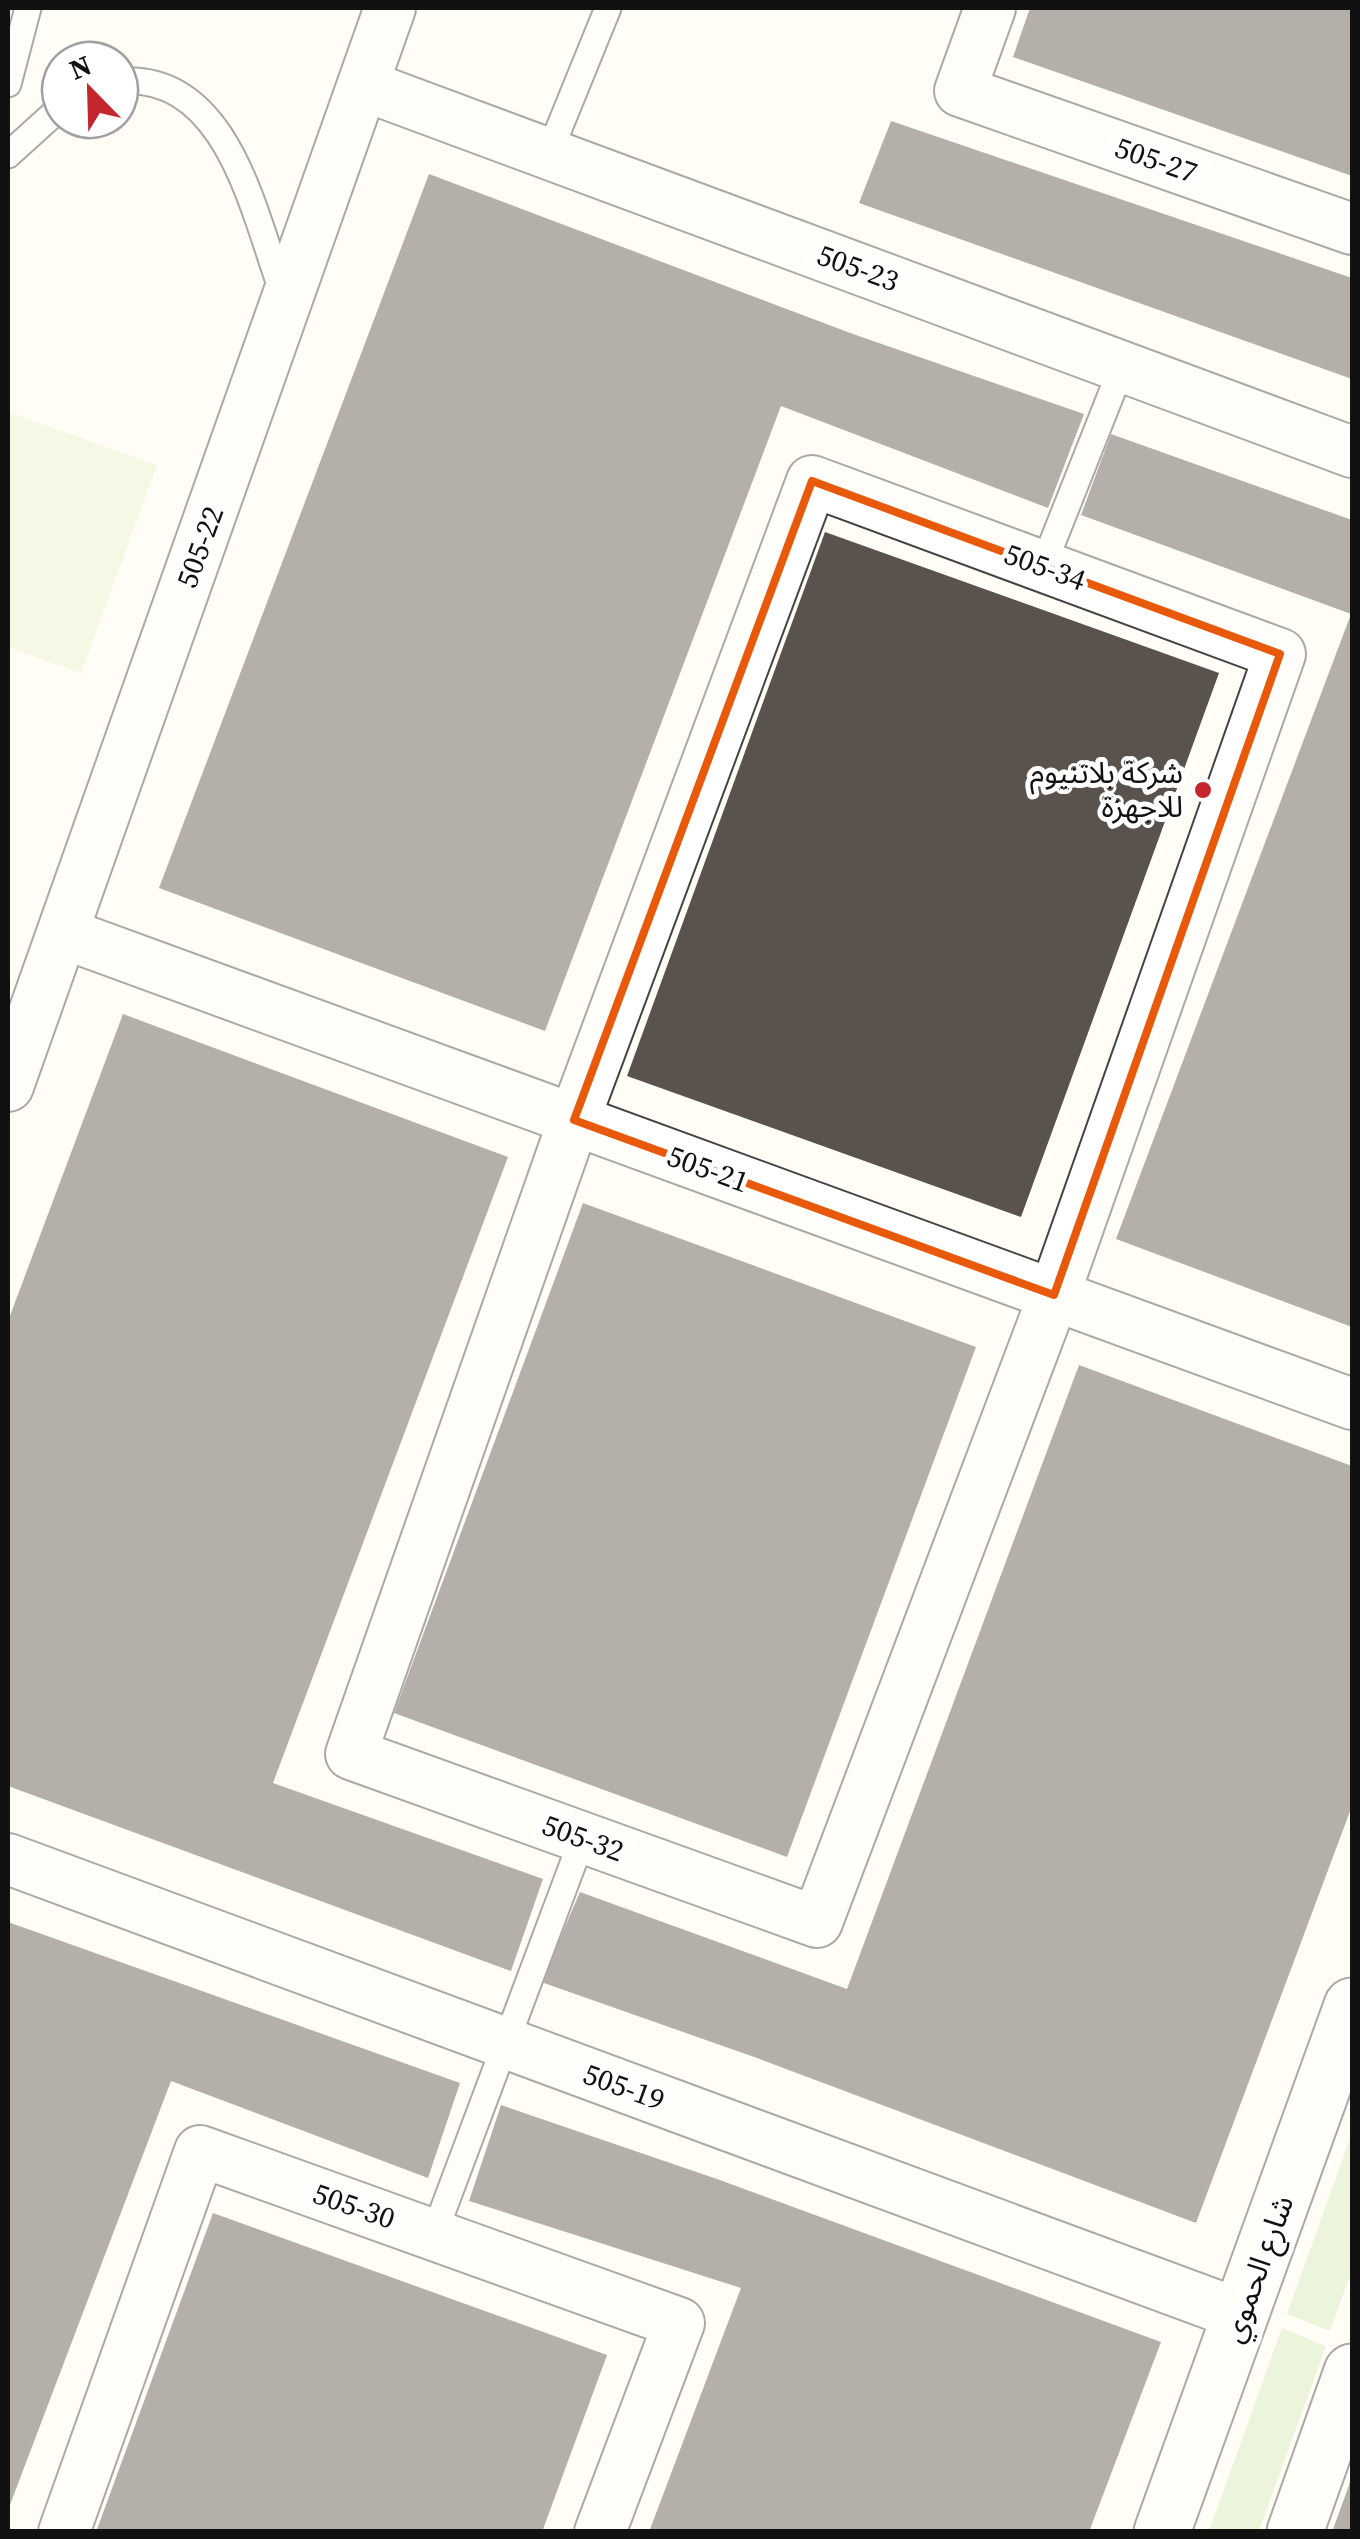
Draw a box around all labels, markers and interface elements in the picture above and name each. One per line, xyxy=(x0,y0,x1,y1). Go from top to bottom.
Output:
north arrow xyxy=(40,40,140,140)
text: N xyxy=(63,46,97,88)
street label: 505-27 xyxy=(1110,126,1203,193)
street label: 505-23 xyxy=(812,234,905,301)
street label: 505-22 xyxy=(166,500,233,593)
street label: 505-34 xyxy=(999,533,1092,600)
place label: شركة بلاتنيوم للاجهزة xyxy=(1030,752,1183,827)
marker: شركة بلاتنيوم للاجهزة xyxy=(1192,779,1214,801)
street label: 505-21 xyxy=(662,1135,755,1202)
street label: 505-32 xyxy=(537,1804,630,1871)
street label: 505-19 xyxy=(578,2053,671,2120)
street label: 505-30 xyxy=(308,2172,401,2239)
street label: شارع الحموي xyxy=(1212,2190,1306,2349)

